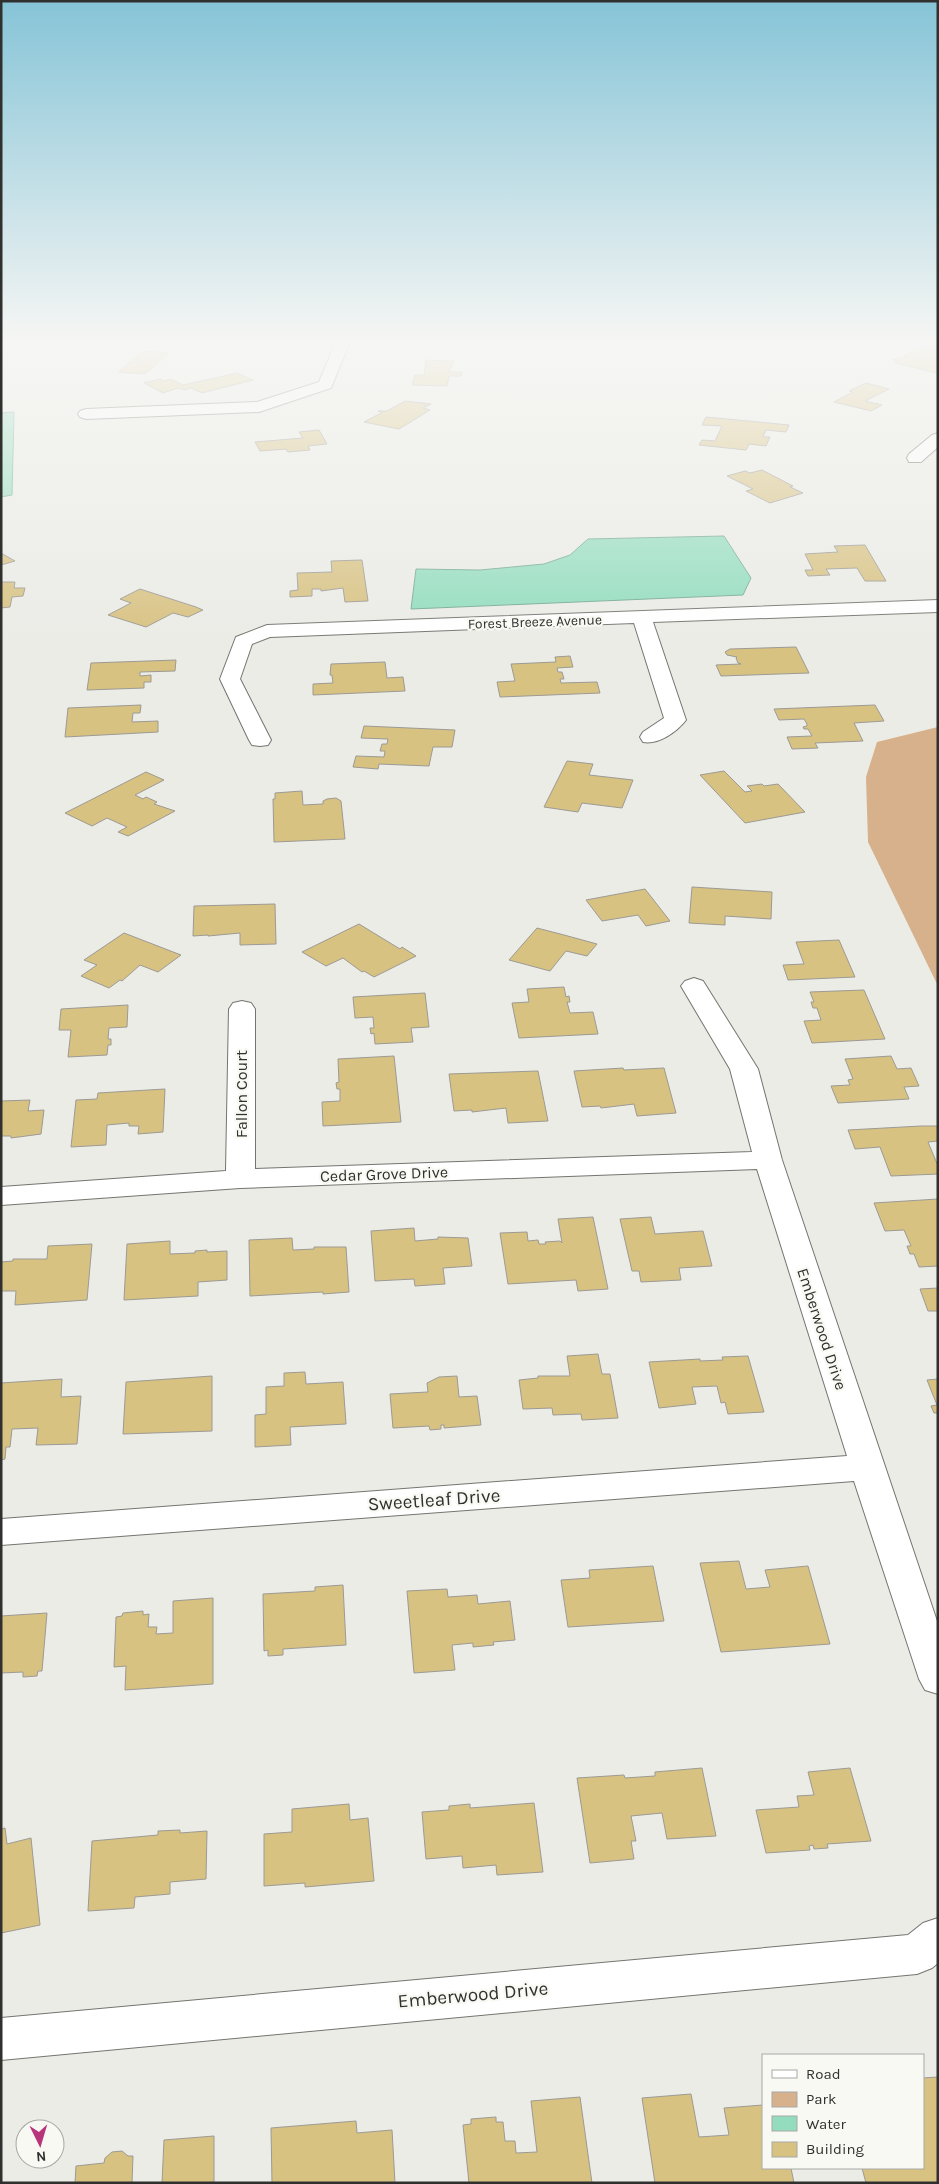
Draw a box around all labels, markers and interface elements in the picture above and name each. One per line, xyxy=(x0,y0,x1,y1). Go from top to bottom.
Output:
street label: Forest Breeze Avenue xyxy=(468,611,602,633)
street label: Fallon Court xyxy=(232,1050,251,1138)
street label: Cedar Grove Drive xyxy=(320,1162,448,1186)
street label: Emberwood Drive xyxy=(793,1266,851,1392)
street label: Sweetleaf Drive xyxy=(367,1484,501,1516)
street label: Emberwood Drive xyxy=(397,1977,549,2013)
legend xyxy=(762,2054,924,2169)
text: Road xyxy=(806,2065,841,2083)
text: Park xyxy=(806,2090,836,2108)
text: Water xyxy=(806,2115,847,2133)
north arrow xyxy=(15,2119,65,2169)
text: Building xyxy=(806,2140,864,2158)
text: N xyxy=(35,2148,47,2165)

